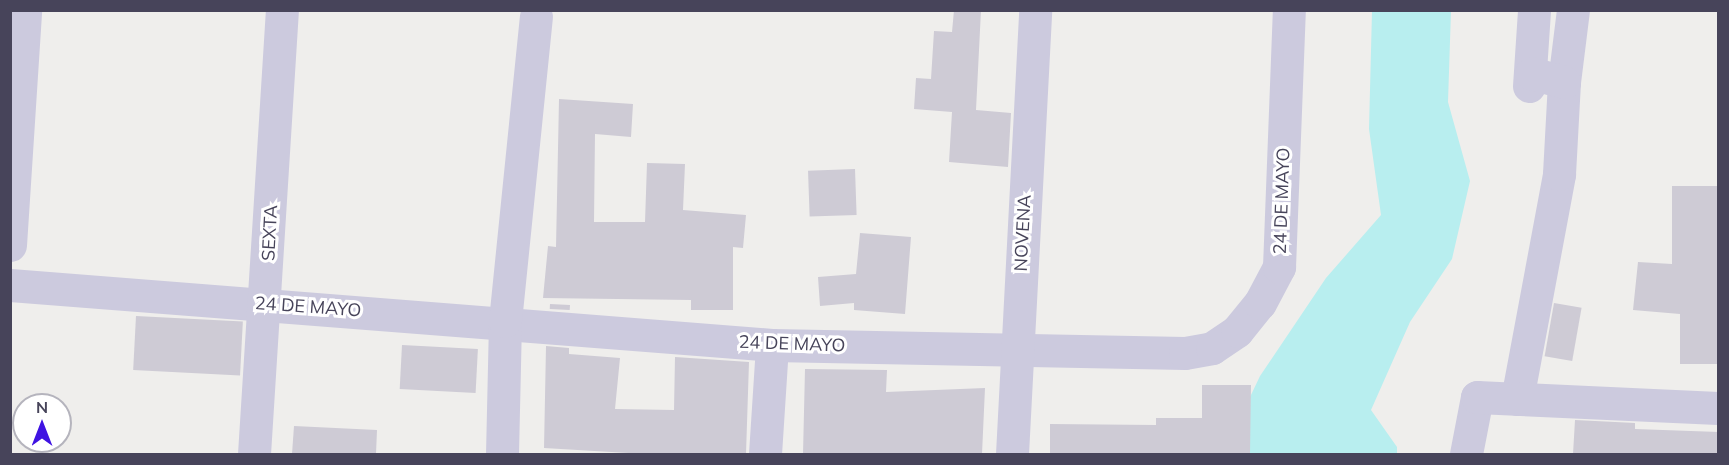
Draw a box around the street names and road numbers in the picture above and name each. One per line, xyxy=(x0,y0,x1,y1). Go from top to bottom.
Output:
street label: 24 DE MAYO xyxy=(1269,147,1295,255)
street label: NOVENA xyxy=(1010,194,1036,272)
street label: SEXTA xyxy=(258,204,282,262)
street label: 24 DE MAYO xyxy=(254,293,362,321)
street label: 24 DE MAYO xyxy=(738,331,846,357)

